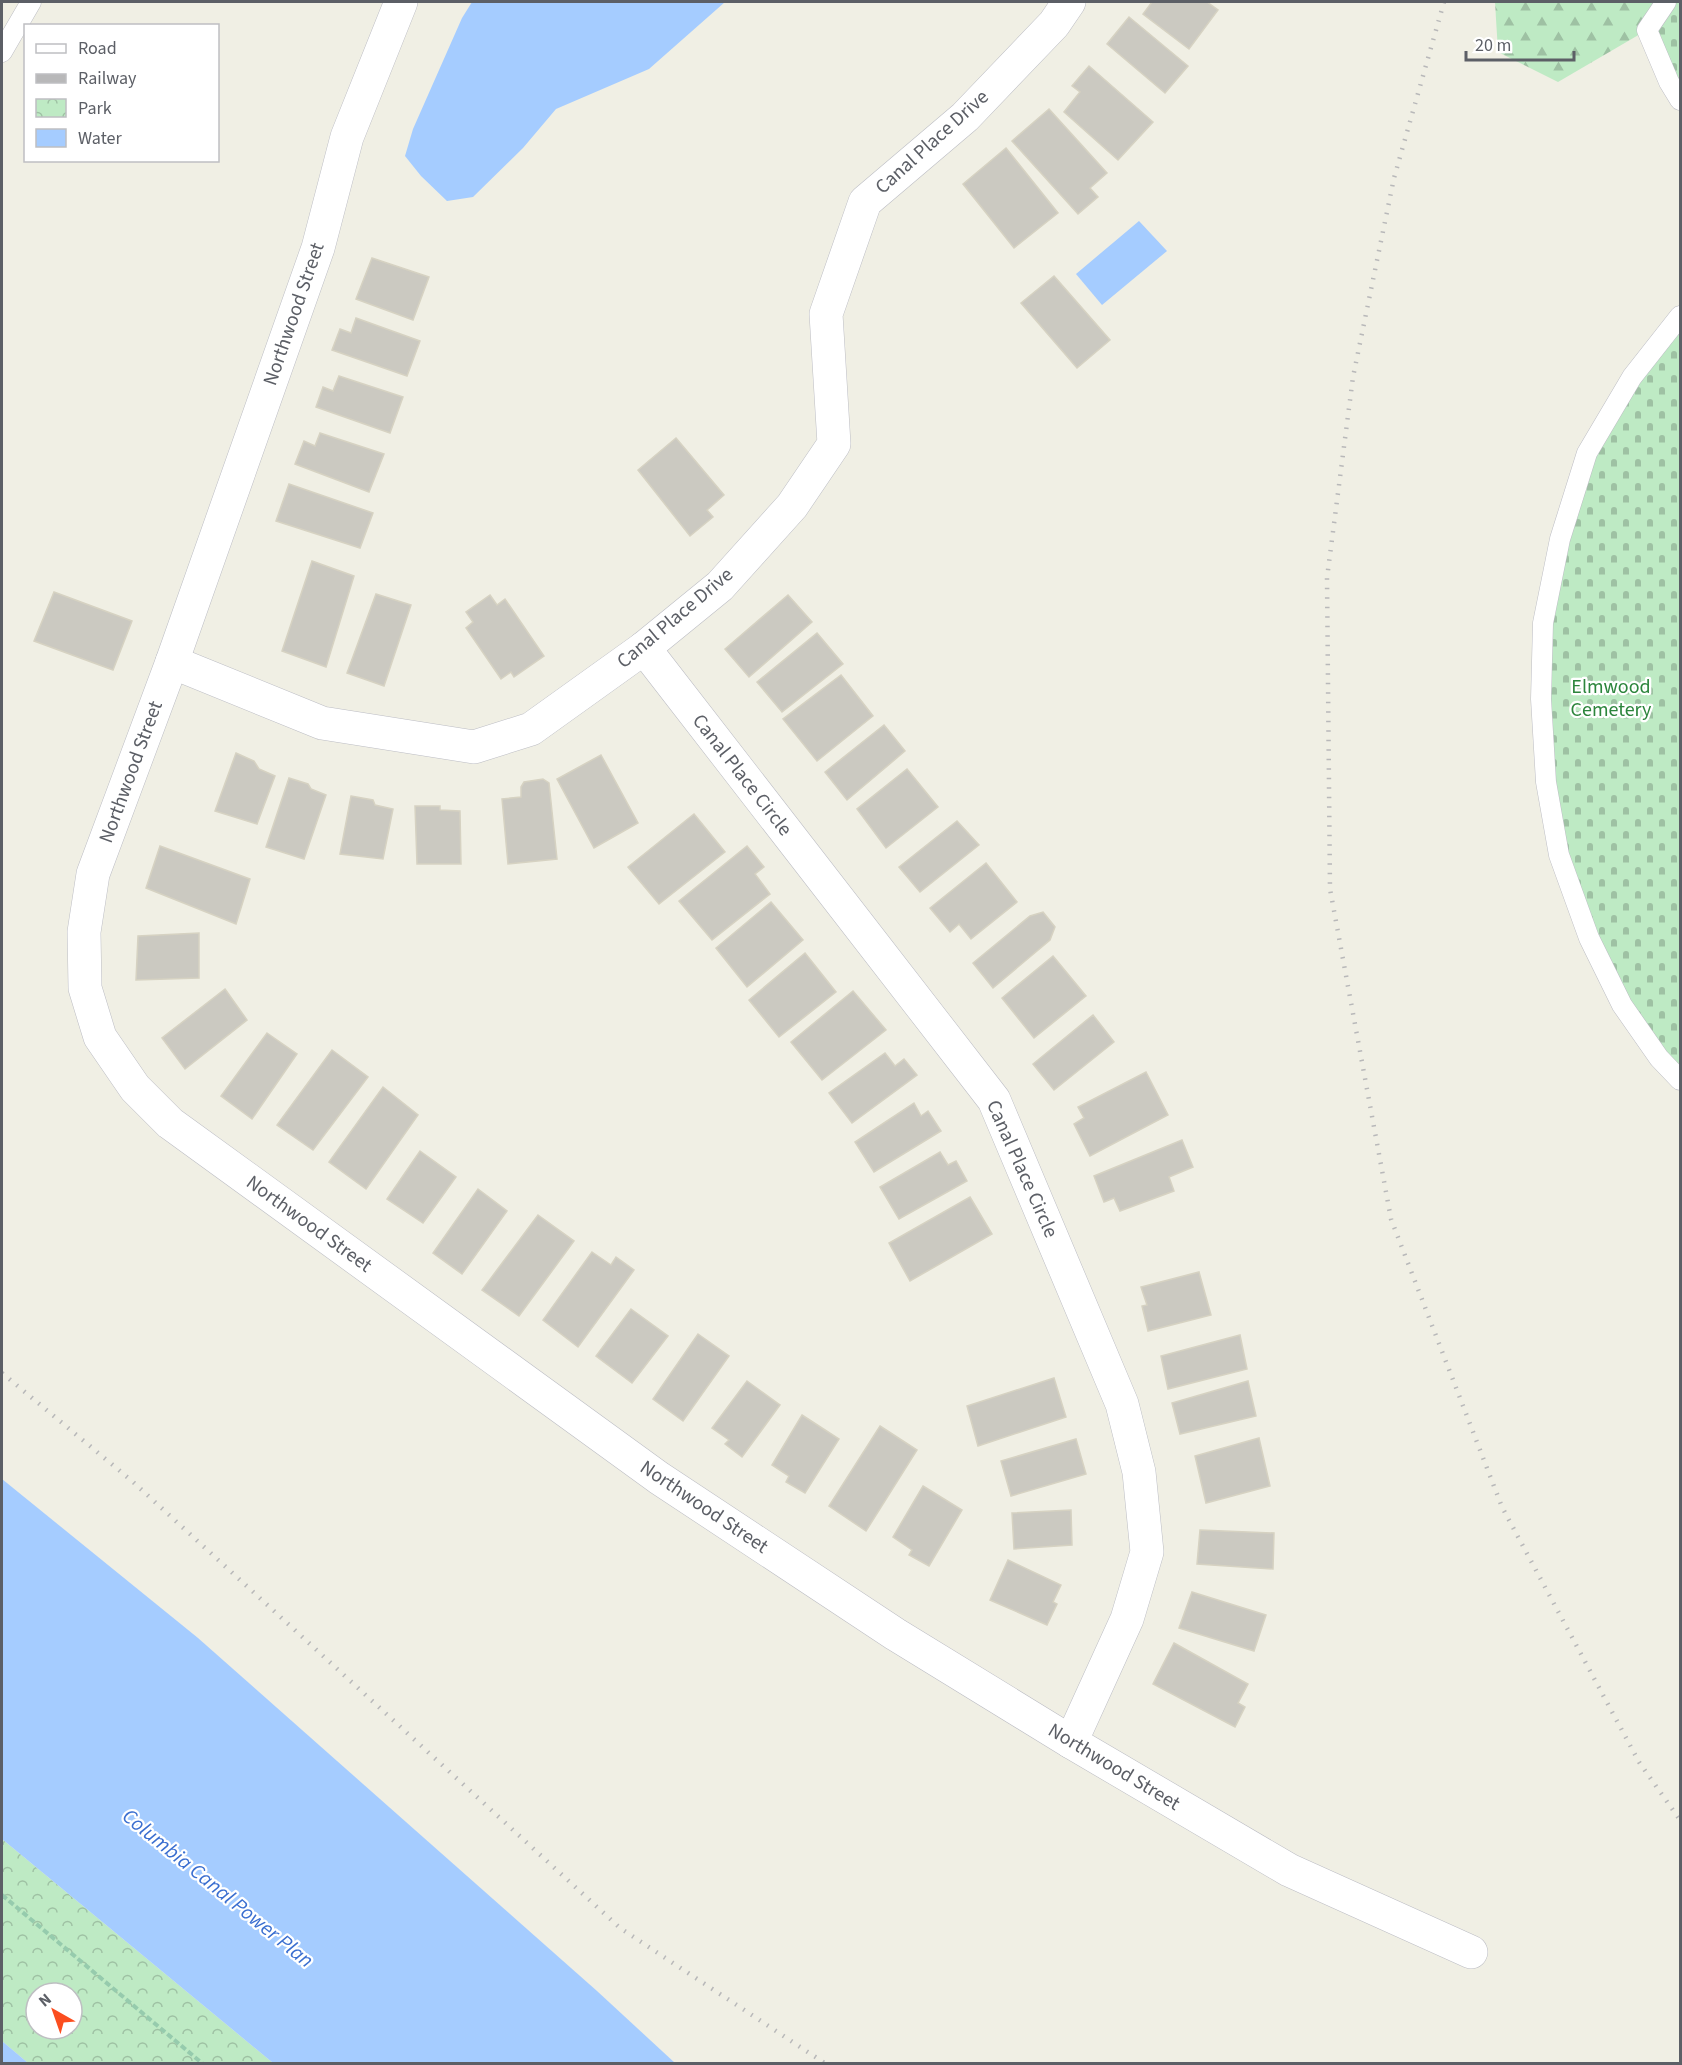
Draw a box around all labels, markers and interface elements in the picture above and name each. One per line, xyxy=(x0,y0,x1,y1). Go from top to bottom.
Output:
legend xyxy=(24,24,219,162)
scale bar xyxy=(1466,24,1574,62)
text: 20 m xyxy=(1475,33,1511,58)
text: Road xyxy=(78,36,117,61)
text: Railway xyxy=(78,66,137,91)
street label: Canal Place Drive xyxy=(869,83,995,201)
text: Park xyxy=(78,96,112,121)
text: Water xyxy=(78,126,122,151)
street label: Northwood Street xyxy=(256,239,332,389)
street label: Canal Place Drive xyxy=(611,561,739,675)
park label: Elmwood Cemetery xyxy=(1571,673,1652,724)
street label: Northwood Street xyxy=(92,697,170,847)
street label: Canal Place Circle xyxy=(685,708,799,842)
street label: Canal Place Circle xyxy=(979,1096,1065,1242)
street label: Northwood Street xyxy=(240,1169,378,1279)
street label: Northwood Street xyxy=(634,1454,774,1561)
street label: Northwood Street xyxy=(1043,1716,1186,1818)
water label: Columbia Canal Power Plan xyxy=(116,1801,320,1975)
north arrow xyxy=(24,1981,84,2041)
text: N xyxy=(34,1988,56,2012)

